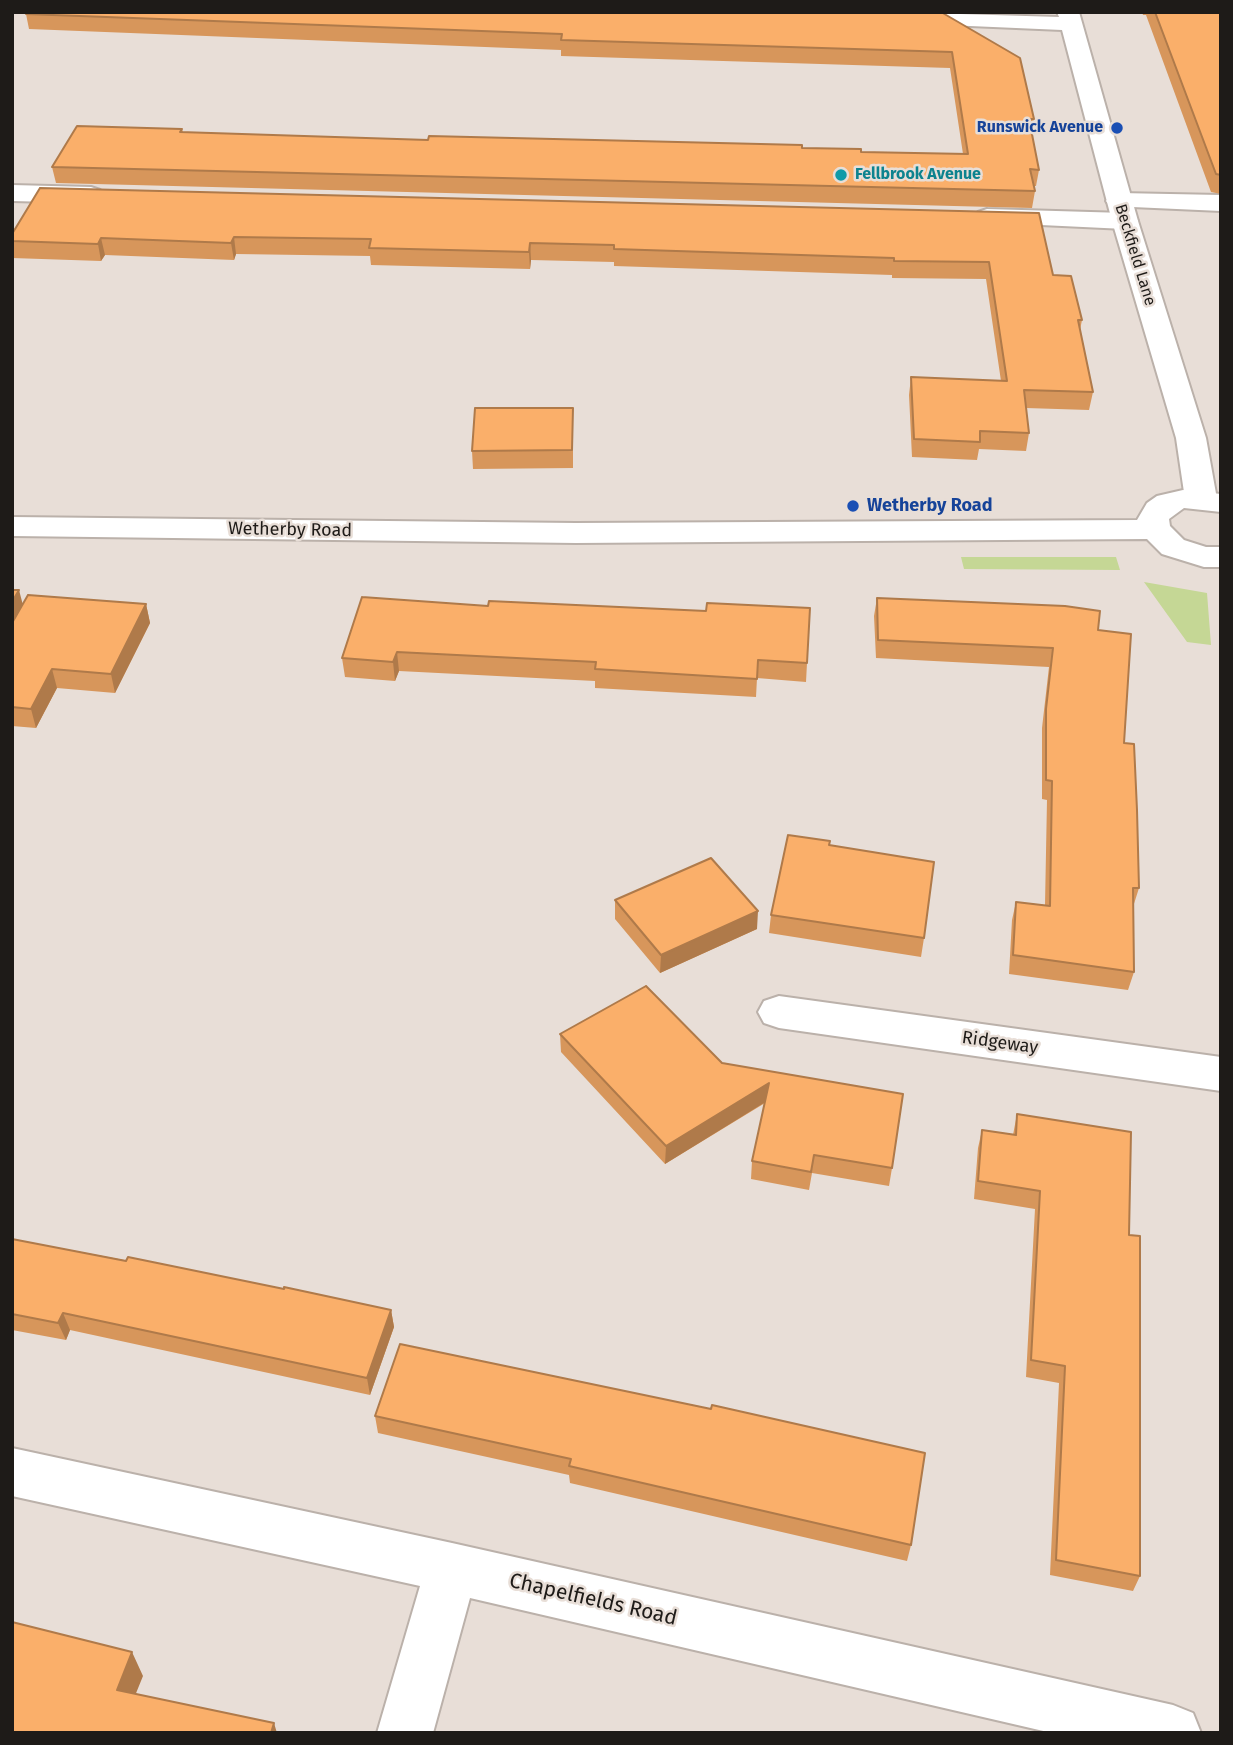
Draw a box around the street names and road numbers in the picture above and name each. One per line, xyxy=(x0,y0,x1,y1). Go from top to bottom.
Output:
street label: Beckfield Lane xyxy=(1110,202,1160,308)
street label: Wetherby Road xyxy=(228,518,352,542)
street label: Ridgeway xyxy=(961,1027,1039,1059)
street label: Chapelfields Road xyxy=(507,1568,679,1632)

